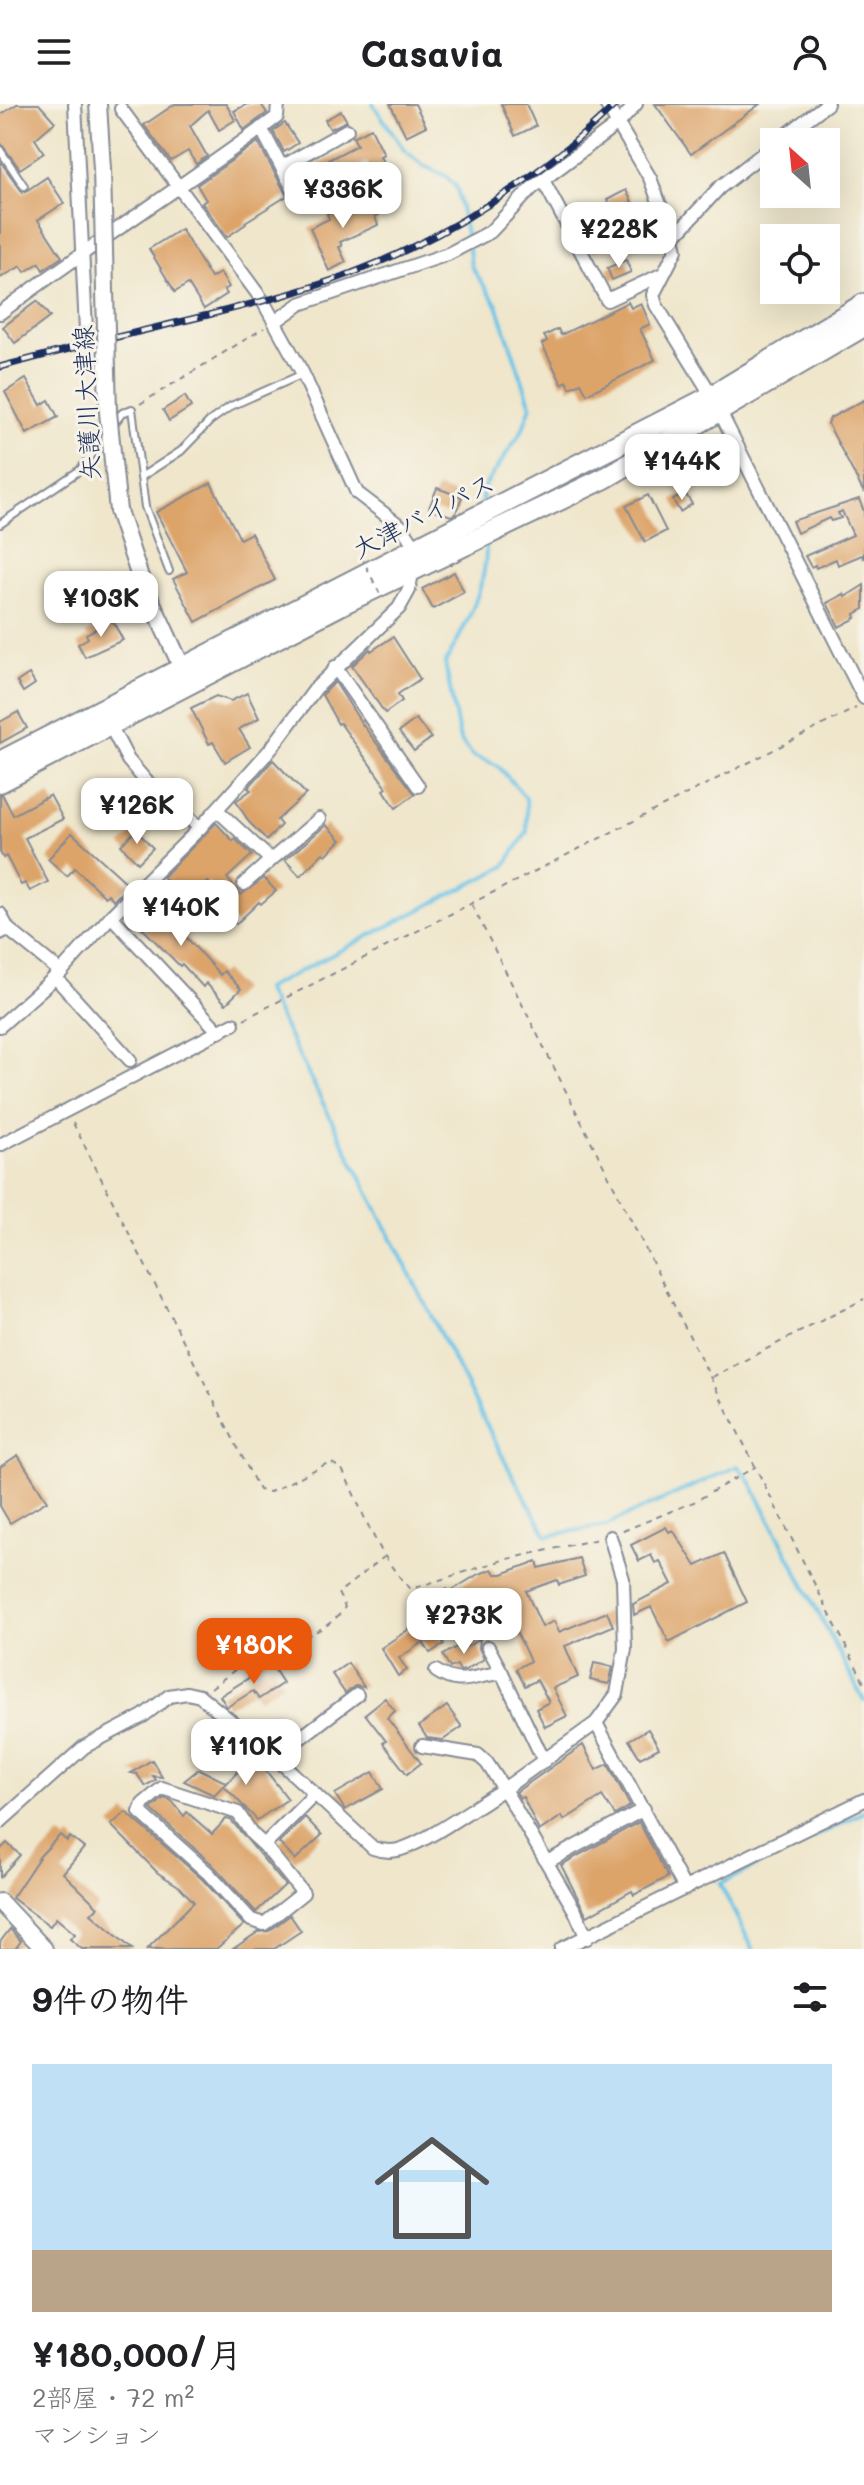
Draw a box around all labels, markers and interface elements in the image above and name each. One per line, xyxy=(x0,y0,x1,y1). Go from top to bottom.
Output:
text: Casavia xyxy=(361,29,503,76)
icon: menu xyxy=(32,30,76,74)
icon: person xyxy=(788,30,832,74)
north arrow xyxy=(760,128,840,208)
map controls xyxy=(760,128,840,304)
pin: ¥336K xyxy=(287,162,399,230)
text: ¥336K xyxy=(302,171,384,205)
pin: ¥228K xyxy=(563,202,675,270)
text: ¥228K xyxy=(579,211,659,245)
button: locate xyxy=(760,224,840,304)
street label: 矢護川大津線 xyxy=(65,324,107,482)
pin: ¥144K xyxy=(626,434,738,502)
text: ¥144K xyxy=(643,443,721,477)
street label: 大津バイパス xyxy=(346,465,500,565)
pin: ¥103K xyxy=(45,571,157,639)
text: ¥103K xyxy=(62,580,140,614)
pin: ¥126K xyxy=(81,778,193,846)
text: ¥126K xyxy=(99,787,175,821)
pin: ¥140K xyxy=(125,880,237,948)
text: ¥140K xyxy=(142,889,220,923)
pin: ¥273K xyxy=(408,1588,520,1656)
text: ¥273K xyxy=(425,1597,503,1631)
pin: ¥180K xyxy=(198,1618,310,1686)
text: ¥180K xyxy=(215,1627,293,1661)
pin: ¥110K xyxy=(190,1719,302,1787)
text: ¥110K xyxy=(209,1728,283,1762)
icon: filters xyxy=(788,1975,832,2019)
text: 9件の物件 xyxy=(32,1976,188,2021)
icon: home xyxy=(360,2116,504,2260)
text: ¥180,000/月 xyxy=(32,2331,242,2376)
text: 2部屋 · 72 m² xyxy=(32,2380,194,2414)
text: マンション xyxy=(32,2417,161,2451)

